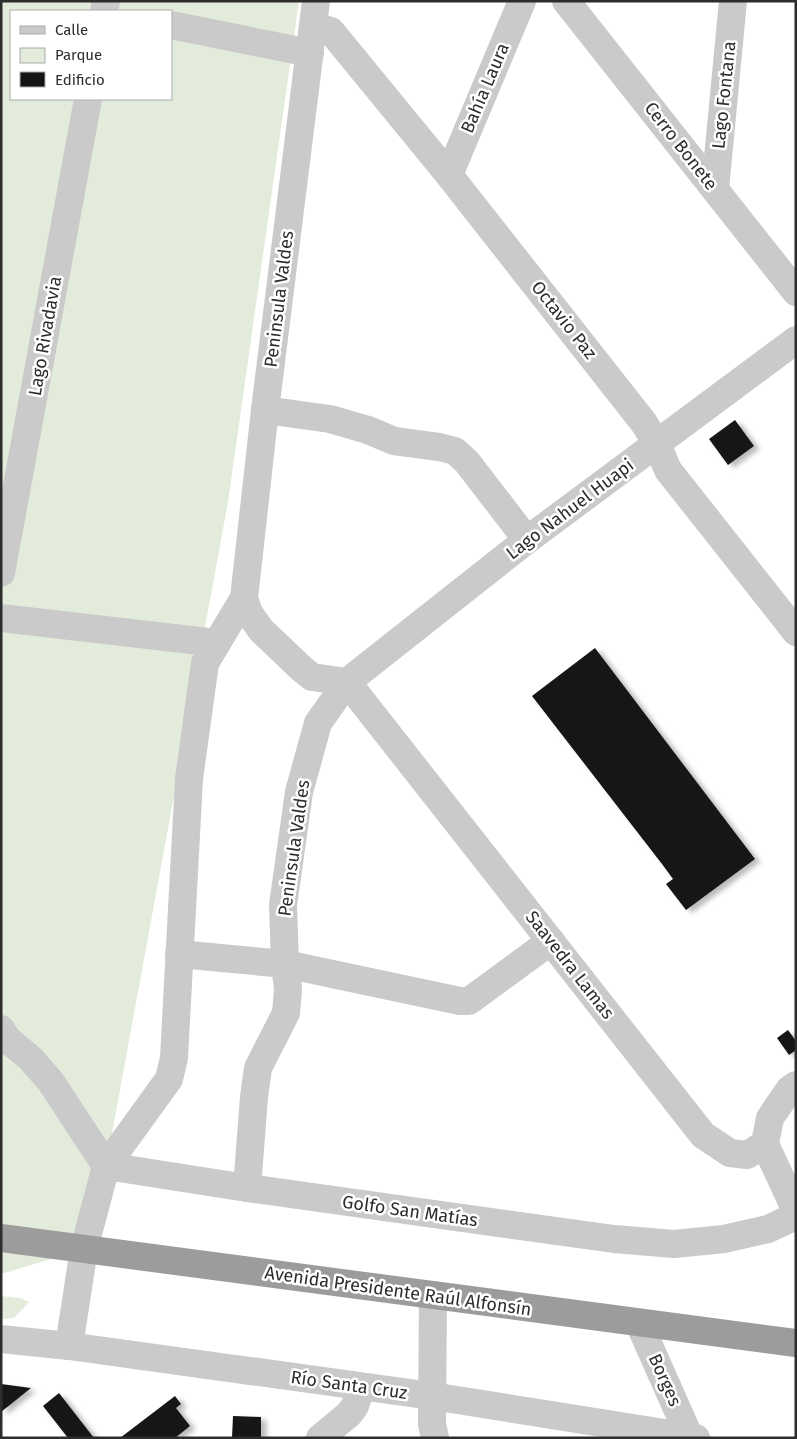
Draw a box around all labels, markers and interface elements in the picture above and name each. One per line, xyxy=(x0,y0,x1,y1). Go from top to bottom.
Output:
legend xyxy=(10,10,172,100)
text: Calle xyxy=(55,21,88,39)
street label: Bahía Laura xyxy=(456,39,514,137)
street label: Lago Fontana xyxy=(707,40,741,150)
text: Parque xyxy=(55,46,102,64)
text: Edificio xyxy=(55,71,105,89)
street label: Cerro Bonete xyxy=(640,97,722,195)
street label: Peninsula Valdes xyxy=(260,229,298,369)
street label: Lago Rivadavia xyxy=(24,274,66,398)
street label: Octavio Paz xyxy=(527,276,601,364)
street label: Lago Nahuel Huapi xyxy=(502,454,638,564)
street label: Peninsula Valdes xyxy=(274,778,314,918)
street label: Saavedra Lamas xyxy=(521,906,619,1024)
street label: Golfo San Matías xyxy=(341,1191,479,1231)
street label: Avenida Presidente Raúl Alfonsín xyxy=(263,1261,533,1321)
street label: Borges xyxy=(644,1350,686,1410)
street label: Río Santa Cruz xyxy=(289,1366,409,1404)

